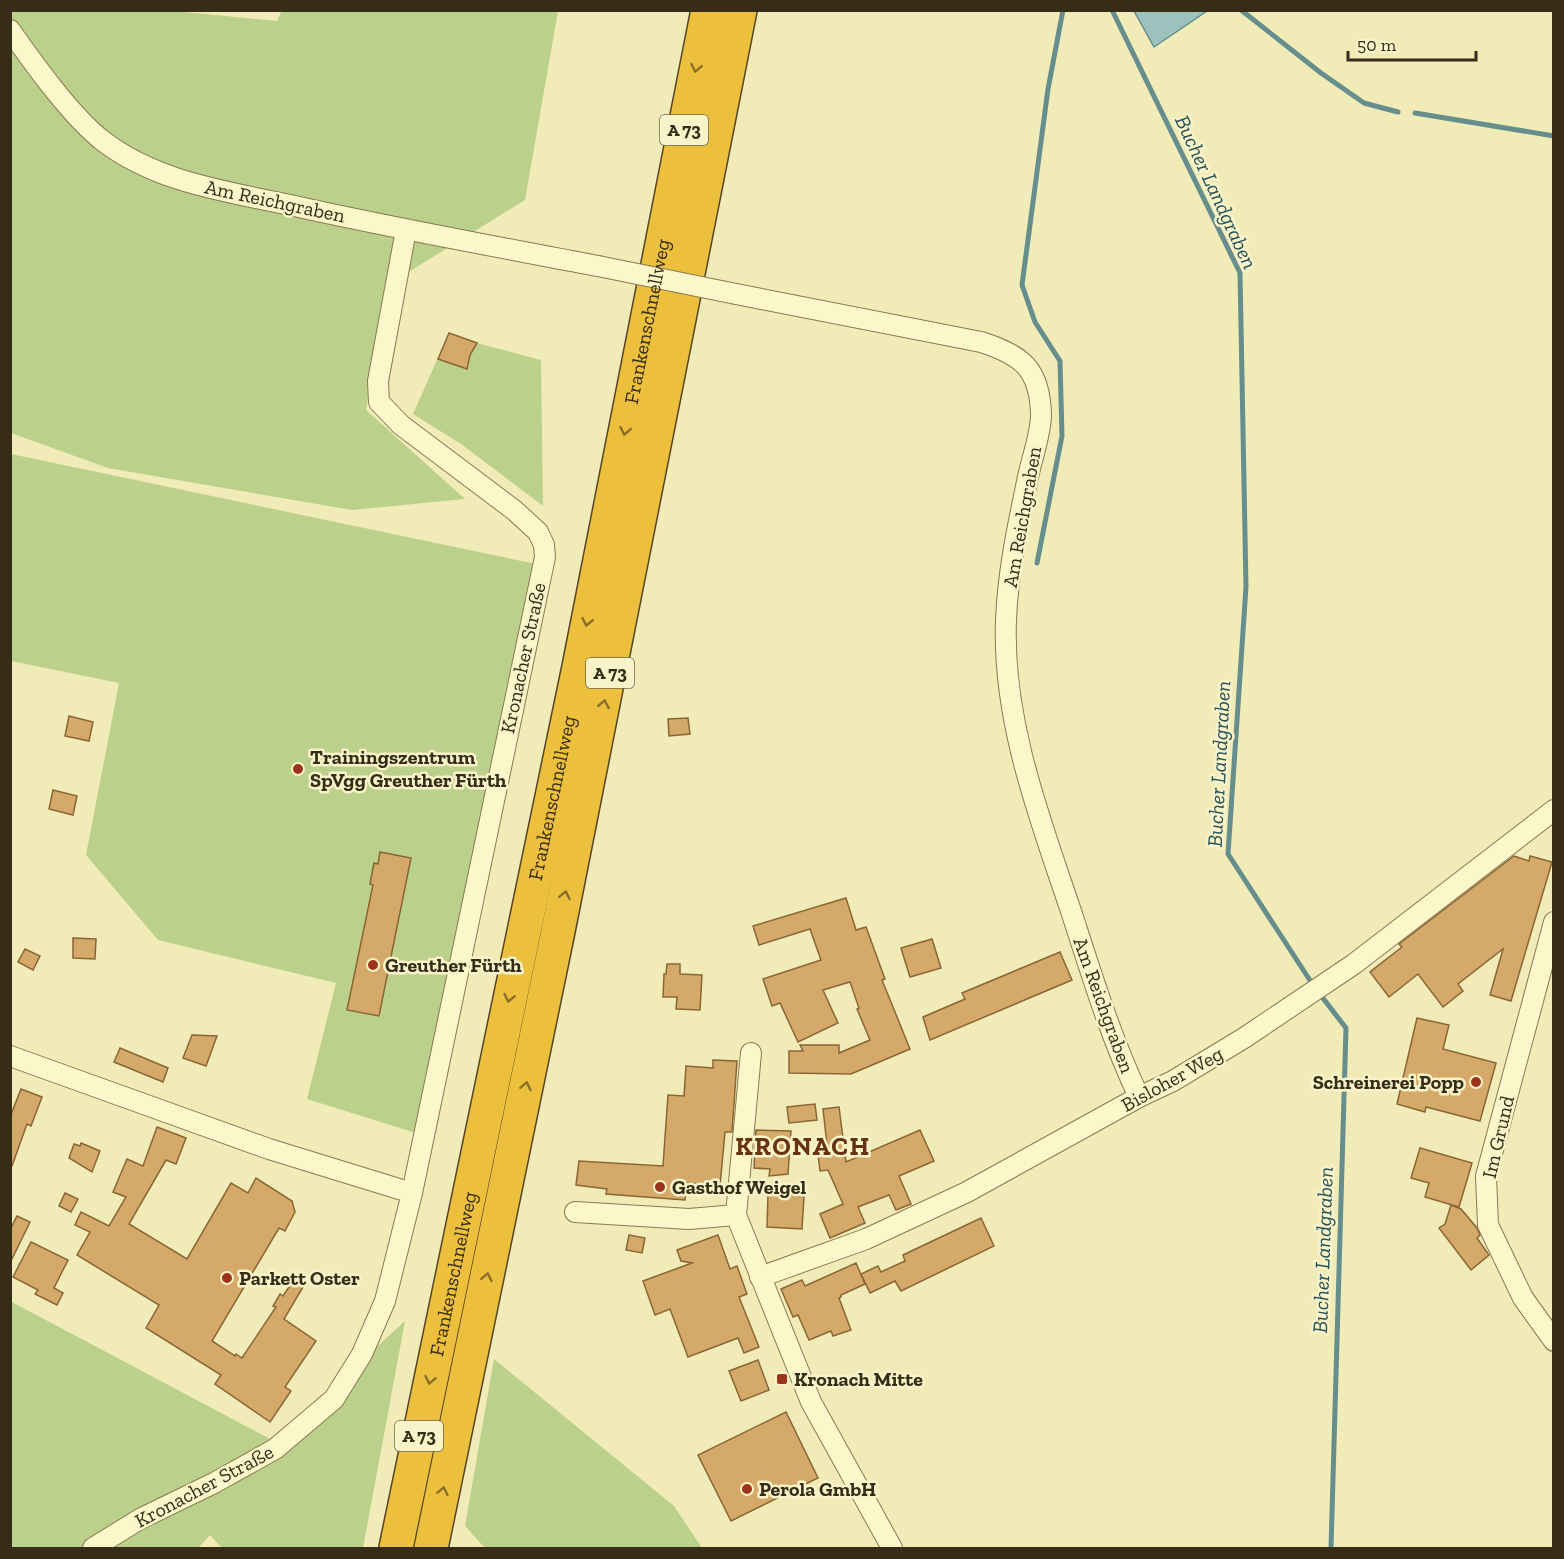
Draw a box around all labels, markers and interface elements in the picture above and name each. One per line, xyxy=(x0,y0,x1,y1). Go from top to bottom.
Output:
scale bar xyxy=(1348,24,1476,62)
text: 50 m xyxy=(1357,34,1397,56)
one-way arrow xyxy=(690,63,703,73)
water label: Bucher Landgraben xyxy=(1170,111,1263,273)
road number: A 73 xyxy=(660,115,708,145)
street label: Am Reichgraben xyxy=(203,174,348,228)
street label: Frankenschnellweg xyxy=(619,237,675,406)
one-way arrow xyxy=(619,426,632,436)
street label: Am Reichgraben xyxy=(998,444,1046,589)
street label: Kronacher Straße xyxy=(495,580,551,736)
one-way arrow xyxy=(581,617,594,627)
road number: A 73 xyxy=(586,658,634,688)
water label: Bucher Landgraben xyxy=(1202,680,1235,848)
one-way arrow xyxy=(597,699,610,709)
street label: Frankenschnellweg xyxy=(523,713,581,883)
place label: Trainingszentrum SpVgg Greuther Fürth xyxy=(310,745,507,792)
marker: Trainingszentrum SpVgg Greuther Fürth xyxy=(291,762,305,776)
one-way arrow xyxy=(558,891,571,901)
street label: Am Reichgraben xyxy=(1068,934,1140,1077)
place label: Greuther Fürth xyxy=(385,953,522,977)
marker: Greuther Fürth xyxy=(366,958,380,972)
one-way arrow xyxy=(503,993,516,1003)
street label: Bisloher Weg xyxy=(1117,1041,1227,1117)
place label: Schreinerei Popp xyxy=(1313,1070,1464,1094)
marker: Schreinerei Popp xyxy=(1469,1075,1483,1089)
one-way arrow xyxy=(519,1082,532,1092)
street label: Im Grund xyxy=(1477,1093,1519,1181)
district label: KRONACH xyxy=(735,1130,871,1162)
water label: Bucher Landgraben xyxy=(1307,1166,1338,1334)
place label: Gasthof Weigel xyxy=(672,1175,806,1199)
marker: Gasthof Weigel xyxy=(653,1180,667,1194)
street label: Frankenschnellweg xyxy=(424,1189,482,1358)
place label: Parkett Oster xyxy=(239,1266,360,1290)
marker: Parkett Oster xyxy=(220,1271,234,1285)
one-way arrow xyxy=(480,1273,493,1283)
place label: Kronach Mitte xyxy=(794,1367,923,1391)
marker: Kronach Mitte xyxy=(775,1372,789,1386)
one-way arrow xyxy=(424,1375,437,1385)
road number: A 73 xyxy=(395,1421,443,1451)
street label: Kronacher Straße xyxy=(131,1439,277,1533)
place label: Perola GmbH xyxy=(759,1477,876,1501)
marker: Perola GmbH xyxy=(740,1482,754,1496)
one-way arrow xyxy=(436,1486,449,1496)

